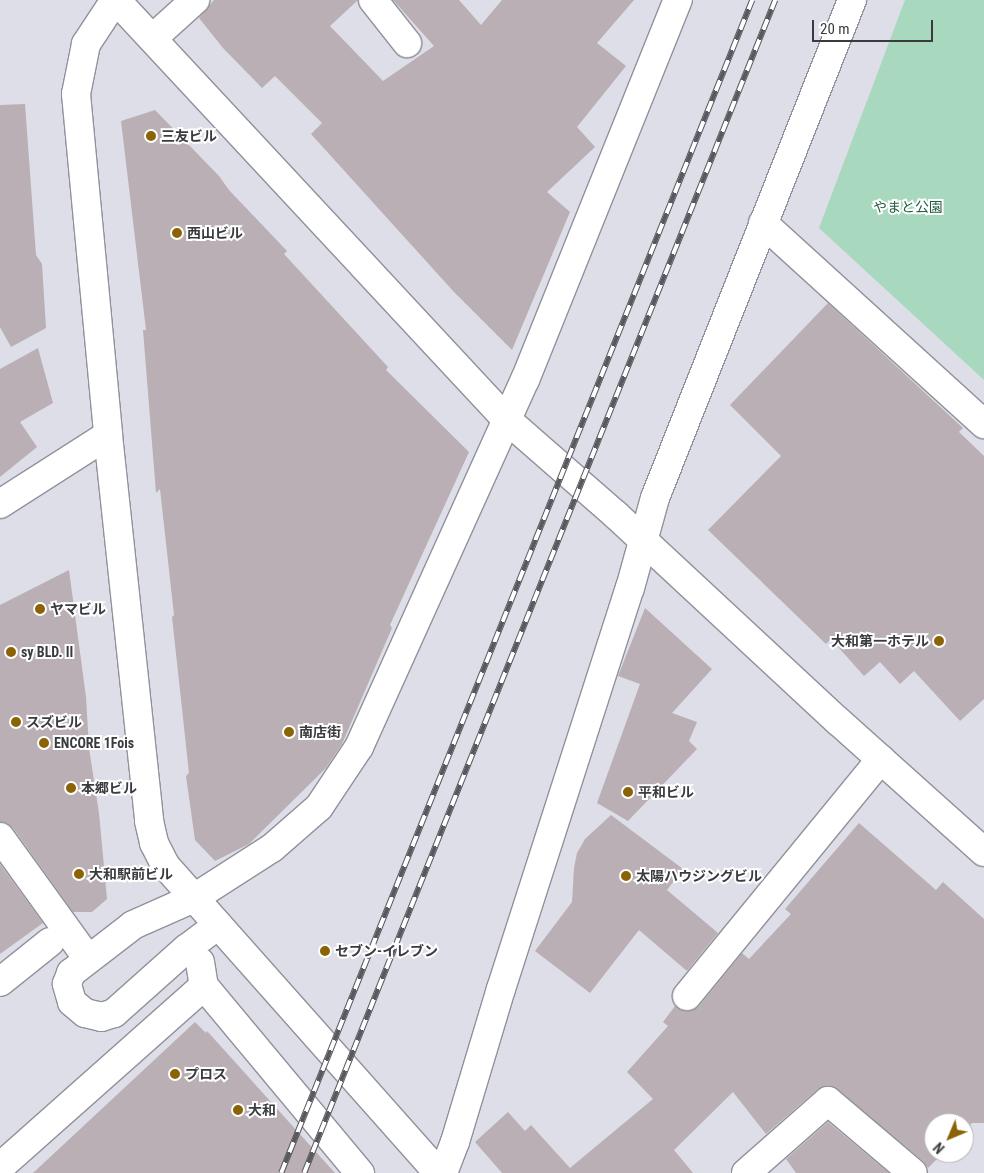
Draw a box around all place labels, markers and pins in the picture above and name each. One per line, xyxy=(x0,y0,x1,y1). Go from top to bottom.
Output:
place label: 三友ビル xyxy=(161,128,217,144)
marker: 三友ビル xyxy=(145,130,157,142)
place label: 西山ビル xyxy=(187,225,243,241)
marker: 西山ビル xyxy=(171,227,183,239)
place label: ヤマビル xyxy=(50,601,106,617)
marker: ヤマビル xyxy=(34,603,46,615)
place label: 大和第一ホテル xyxy=(831,633,929,649)
marker: 大和第一ホテル xyxy=(933,635,945,647)
place label: sy BLD. II xyxy=(21,644,73,660)
marker: sy BLD. II xyxy=(5,646,17,658)
place label: スズビル xyxy=(26,714,82,730)
marker: スズビル xyxy=(10,716,22,728)
place label: 南店街 xyxy=(299,724,341,740)
marker: 南店街 xyxy=(283,726,295,738)
place label: ENCORE 1Fois xyxy=(54,735,134,751)
marker: ENCORE 1Fois xyxy=(38,737,50,749)
place label: 本郷ビル xyxy=(81,780,137,796)
marker: 本郷ビル xyxy=(65,782,77,794)
place label: 平和ビル xyxy=(638,784,694,800)
marker: 平和ビル xyxy=(622,786,634,798)
place label: 大和駅前ビル xyxy=(89,866,173,882)
marker: 大和駅前ビル xyxy=(73,868,85,880)
place label: 太陽ハウジングビル xyxy=(636,868,762,884)
marker: 太陽ハウジングビル xyxy=(620,870,632,882)
place label: セブン-イレブン xyxy=(335,943,438,959)
marker: セブン-イレブン xyxy=(319,945,331,957)
place label: プロス xyxy=(185,1066,227,1082)
marker: プロス xyxy=(169,1068,181,1080)
place label: 大和 xyxy=(248,1102,276,1118)
marker: 大和 xyxy=(232,1104,244,1116)

